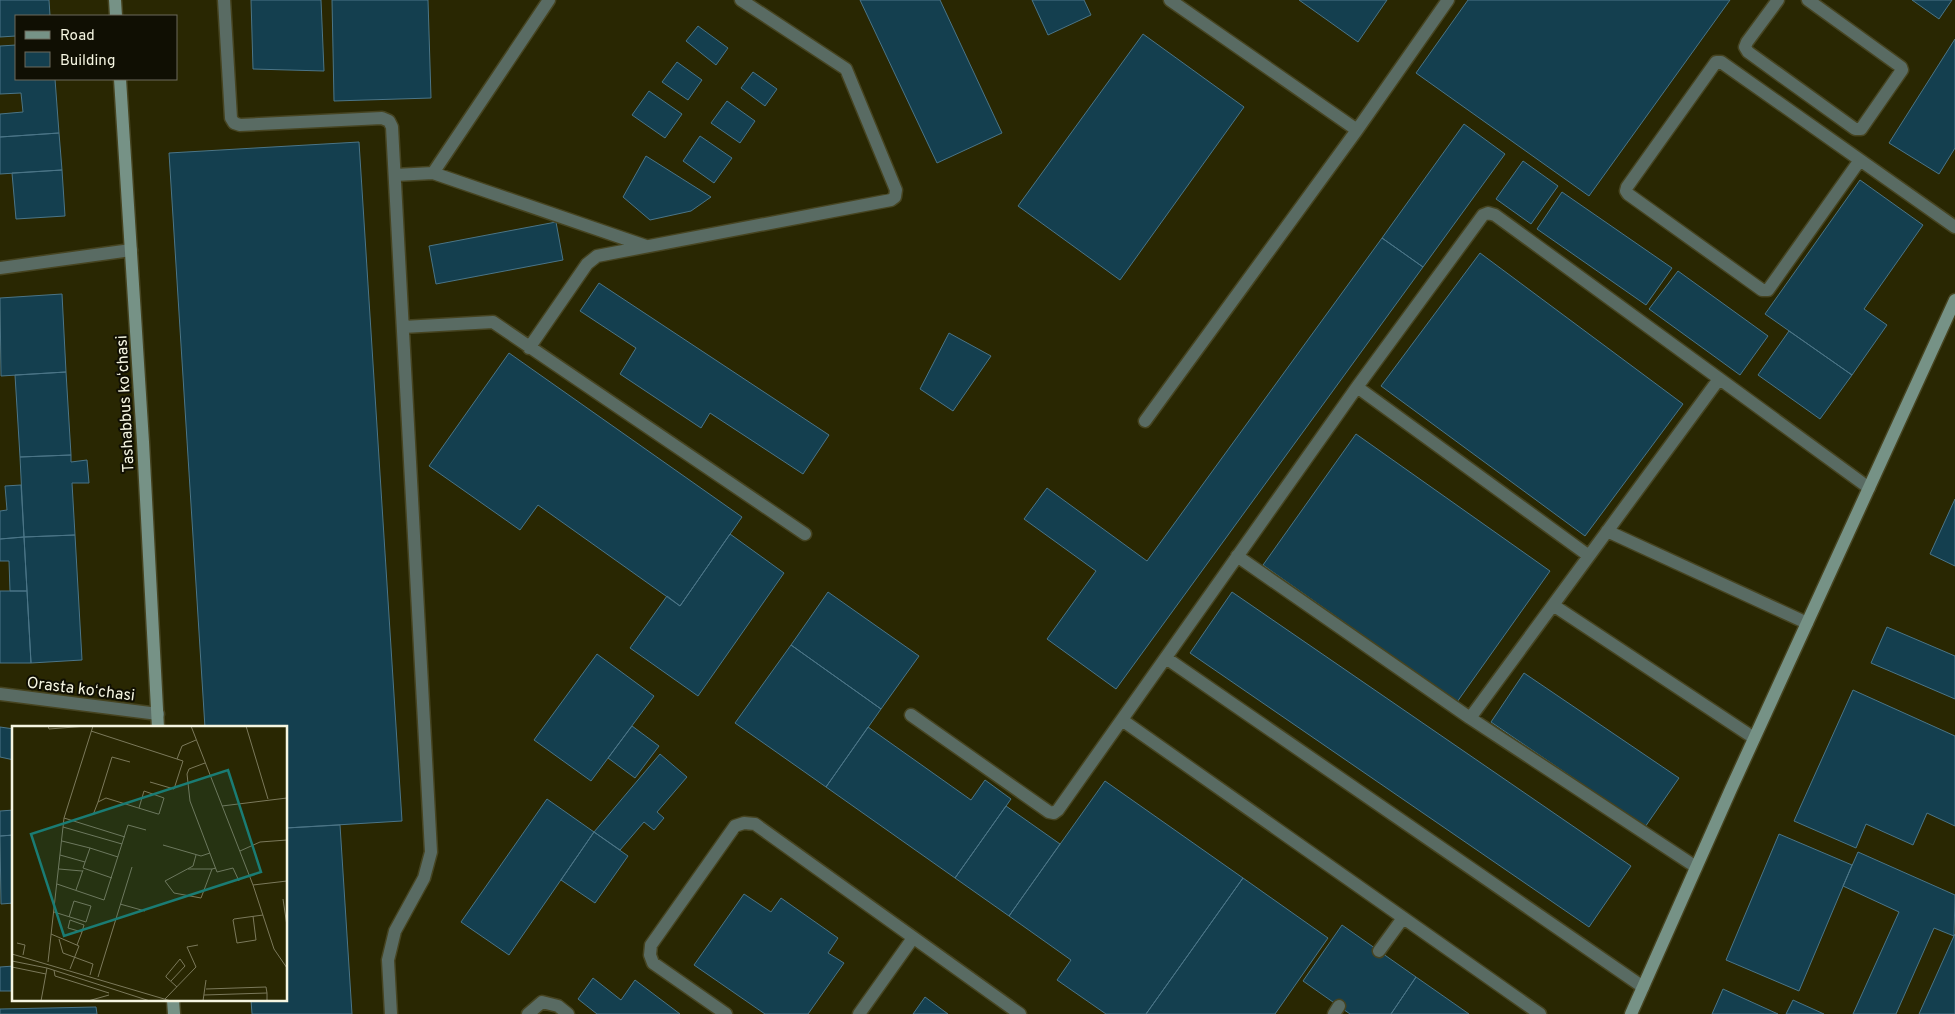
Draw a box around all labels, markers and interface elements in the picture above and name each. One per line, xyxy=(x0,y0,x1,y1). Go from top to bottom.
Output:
legend xyxy=(15,15,178,80)
text: Road xyxy=(60,27,95,46)
text: Building xyxy=(60,52,115,71)
street label: Tashabbus koʻchasi xyxy=(112,335,140,473)
street label: Orasta koʻchasi xyxy=(25,673,136,707)
inset map xyxy=(12,726,288,1002)

